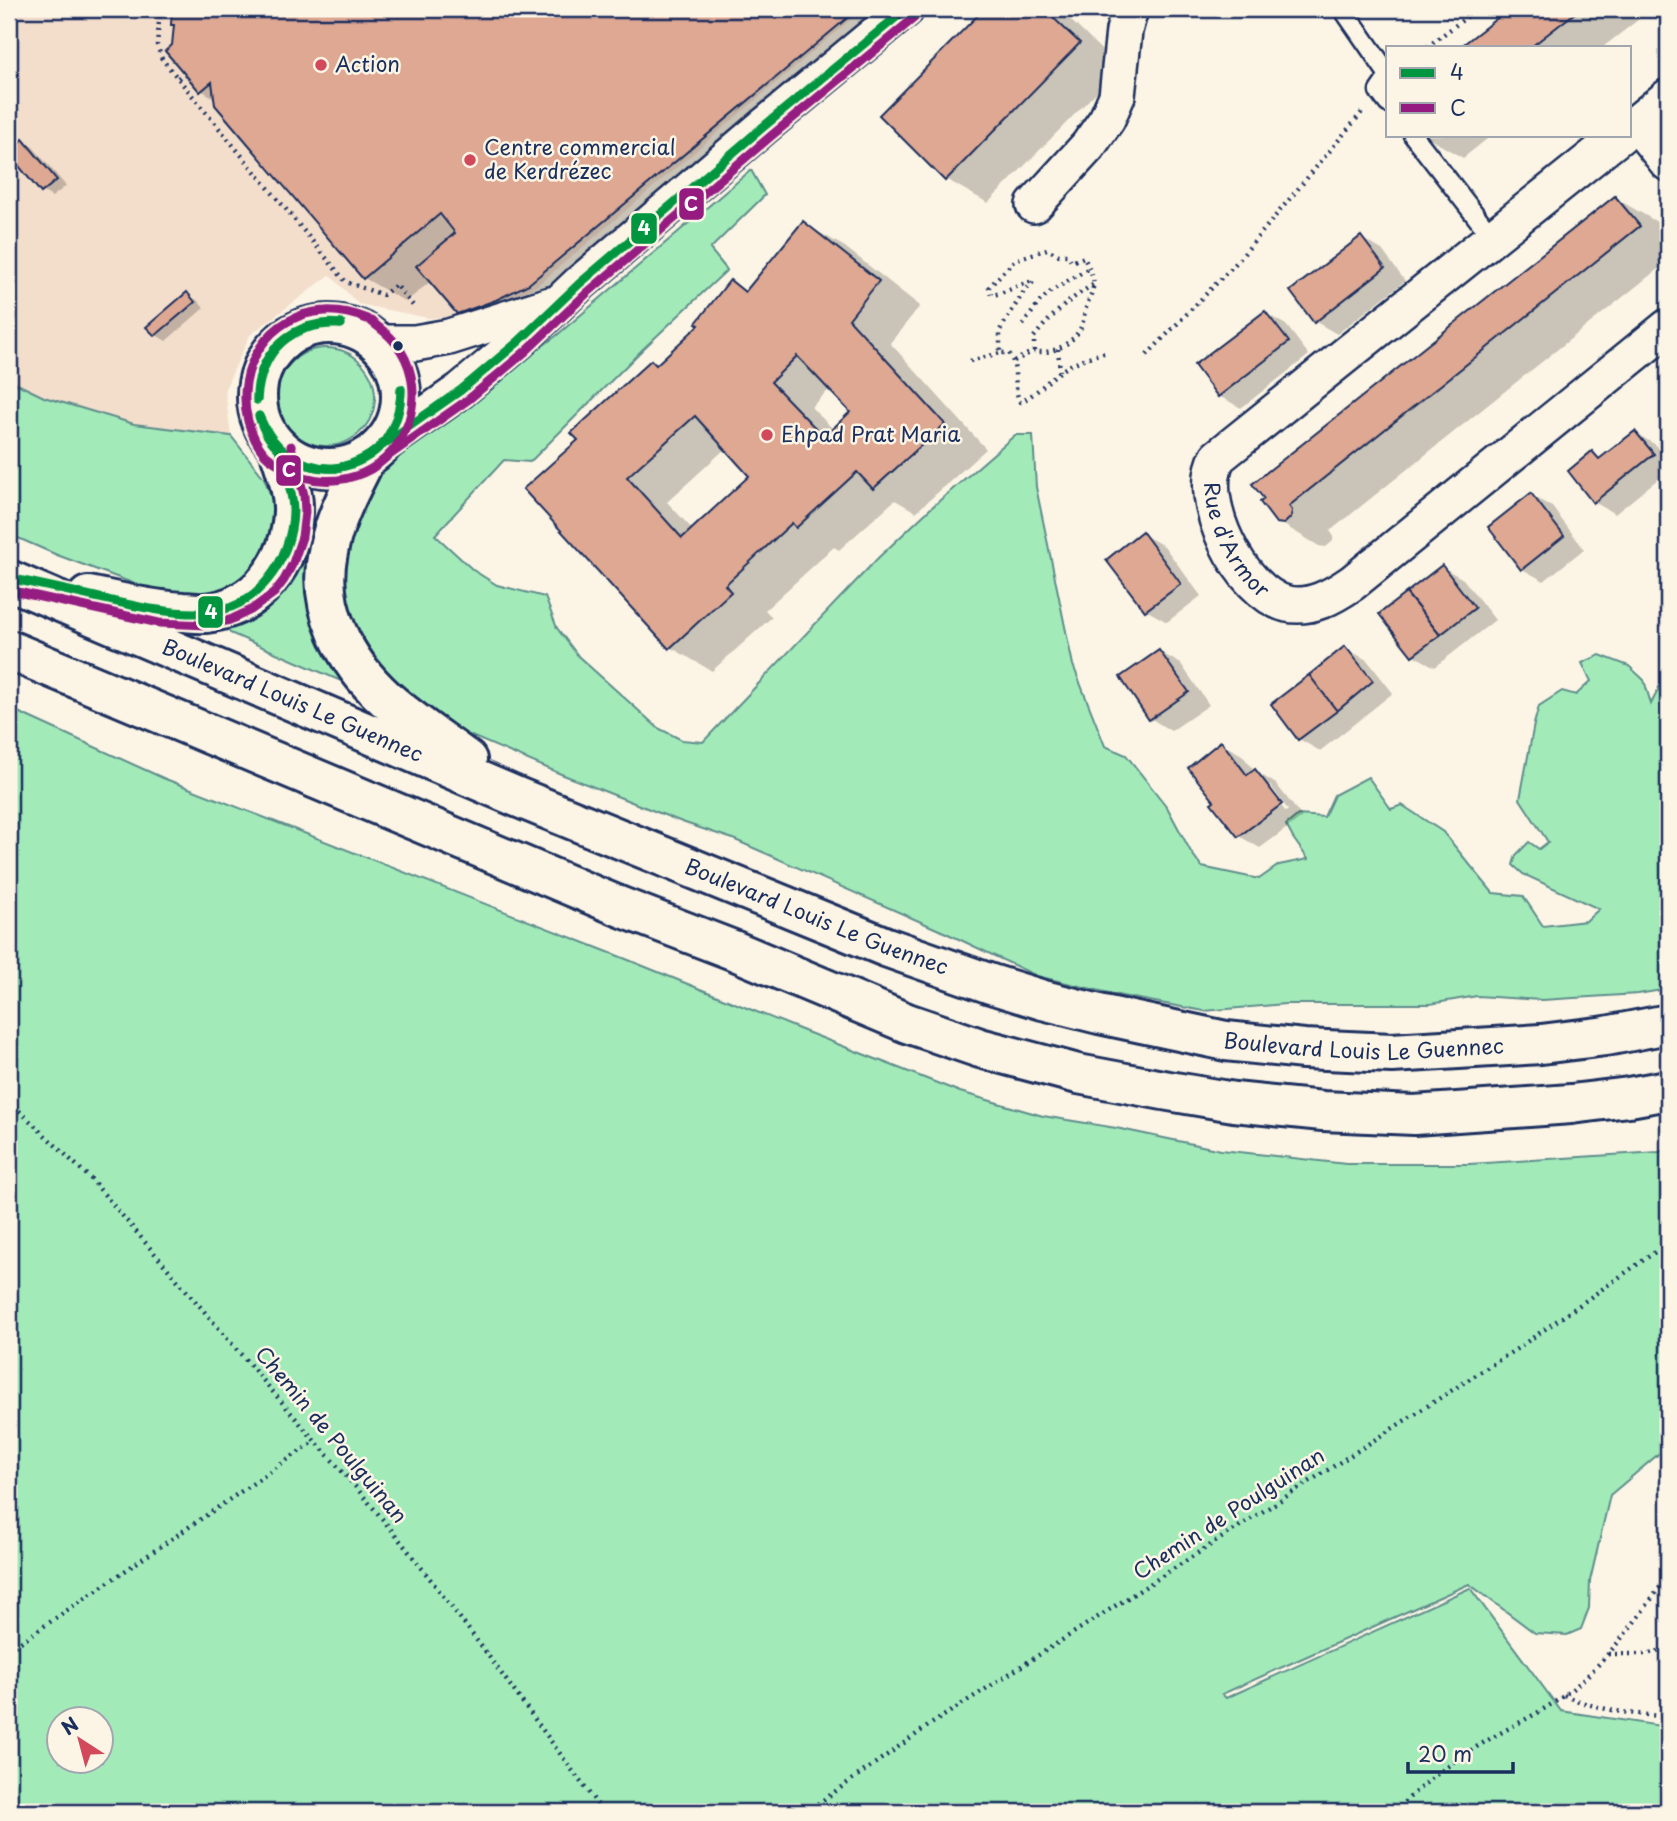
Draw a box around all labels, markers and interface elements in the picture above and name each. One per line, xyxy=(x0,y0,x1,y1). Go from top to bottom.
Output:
legend xyxy=(1386,46,1632,136)
place label: Action xyxy=(335,47,400,79)
text: 4 xyxy=(1450,55,1464,87)
marker: Action xyxy=(313,57,329,73)
text: C xyxy=(1450,91,1466,123)
place label: Centre commercial de Kerdrézec xyxy=(484,130,676,186)
marker: Centre commercial de Kerdrézec xyxy=(462,152,478,168)
line badge: C xyxy=(678,187,705,221)
text: C xyxy=(684,189,698,217)
line badge: 4 xyxy=(630,212,658,245)
text: 4 xyxy=(638,213,651,241)
unlabelled marker xyxy=(391,339,405,353)
place label: Ehpad Prat Maria xyxy=(781,417,960,449)
marker: Ehpad Prat Maria xyxy=(759,427,775,443)
line badge: C xyxy=(275,454,302,487)
text: C xyxy=(282,455,296,483)
street label: Rue d'Armor xyxy=(1197,481,1278,605)
line badge: 4 xyxy=(197,595,224,629)
text: 4 xyxy=(205,597,218,625)
street label: Boulevard Louis Le Guennec xyxy=(158,629,429,769)
street label: Boulevard Louis Le Guennec xyxy=(680,849,953,982)
street label: Boulevard Louis Le Guennec xyxy=(1222,1023,1505,1067)
street label: Chemin de Poulguinan xyxy=(249,1338,416,1529)
street label: Chemin de Poulguinan xyxy=(1126,1438,1330,1586)
north arrow xyxy=(46,1706,116,1776)
text: N xyxy=(55,1710,84,1741)
scale bar xyxy=(1408,1730,1512,1774)
text: 20 m xyxy=(1418,1737,1472,1769)

